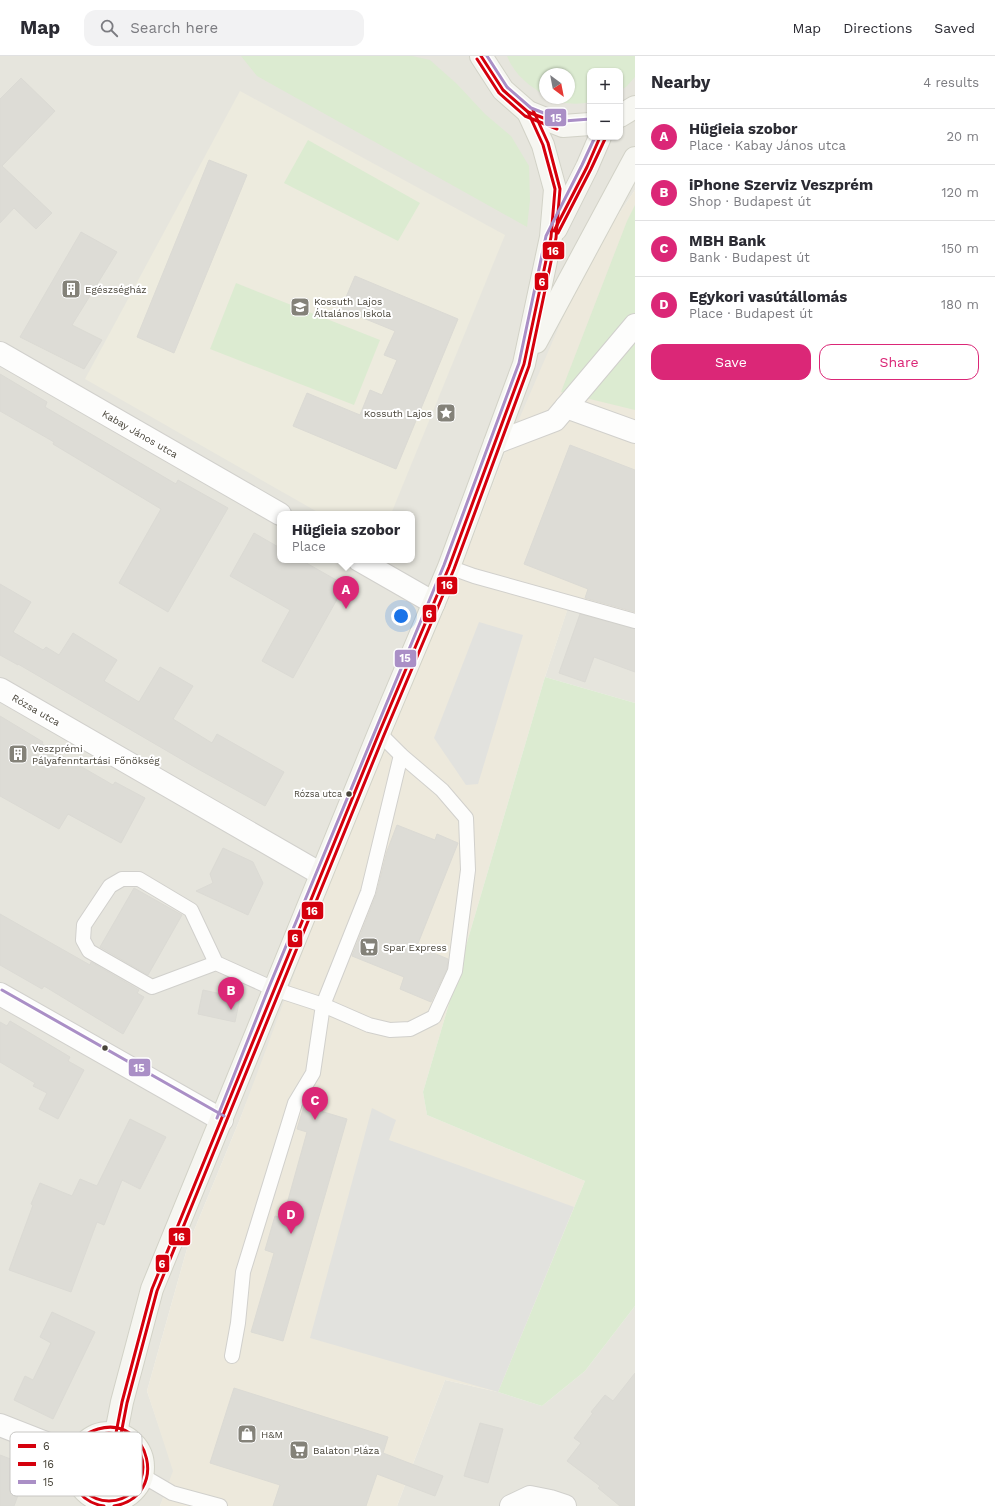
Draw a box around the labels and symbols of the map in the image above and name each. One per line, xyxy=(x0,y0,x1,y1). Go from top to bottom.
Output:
north arrow xyxy=(539,68,575,104)
line badge: 15 xyxy=(544,108,567,127)
text: 15 xyxy=(550,112,562,125)
line badge: 16 xyxy=(542,241,565,260)
text: 16 xyxy=(547,245,559,258)
line badge: 6 xyxy=(534,272,549,291)
text: 6 xyxy=(539,276,546,289)
building icon: Egészségház xyxy=(60,278,82,300)
place label: Egészségház xyxy=(85,284,147,295)
school or university icon: Kossuth Lajos Általános Iskola xyxy=(289,296,311,318)
place label: Kossuth Lajos Általános Iskola xyxy=(314,296,392,319)
place icon: Kossuth Lajos xyxy=(435,402,457,424)
street label: Kabay János utca xyxy=(100,408,180,460)
place label: Kossuth Lajos xyxy=(364,408,432,419)
pin: A xyxy=(333,576,359,609)
line badge: 16 xyxy=(436,576,458,595)
text: 16 xyxy=(441,579,453,592)
line badge: 6 xyxy=(422,604,437,623)
your location xyxy=(391,606,411,626)
text: 6 xyxy=(426,608,433,621)
line badge: 15 xyxy=(394,649,417,668)
text: 15 xyxy=(399,652,411,665)
street label: Rózsa utca xyxy=(10,692,62,728)
building icon: Veszprémi Pályafenntartási Főnökség xyxy=(7,743,29,765)
place label: Veszprémi Pályafenntartási Főnökség xyxy=(32,743,160,766)
place label: Rózsa utca xyxy=(294,789,342,799)
marker: Rózsa utca xyxy=(344,789,354,799)
line badge: 16 xyxy=(301,901,324,920)
text: 16 xyxy=(306,905,318,918)
line badge: 6 xyxy=(287,929,303,948)
text: 6 xyxy=(292,932,299,945)
supermarket icon: Spar Express xyxy=(358,936,380,958)
place label: Spar Express xyxy=(383,942,447,953)
pin: B xyxy=(218,977,244,1010)
unlabelled marker xyxy=(100,1043,110,1053)
line badge: 15 xyxy=(128,1058,151,1077)
text: 15 xyxy=(133,1062,145,1075)
pin: C xyxy=(302,1087,328,1120)
pin: D xyxy=(278,1201,304,1234)
line badge: 16 xyxy=(168,1227,191,1246)
text: 16 xyxy=(173,1231,185,1244)
line badge: 6 xyxy=(155,1254,170,1273)
text: 6 xyxy=(159,1258,166,1271)
shop icon: H&M xyxy=(236,1423,258,1445)
place label: H&M xyxy=(261,1429,283,1440)
legend xyxy=(10,1432,142,1496)
supermarket icon: Balaton Pláza xyxy=(288,1439,310,1461)
text: 6 xyxy=(43,1440,50,1453)
place label: Balaton Pláza xyxy=(313,1445,380,1456)
text: 16 xyxy=(43,1458,54,1471)
text: 15 xyxy=(43,1476,54,1489)

